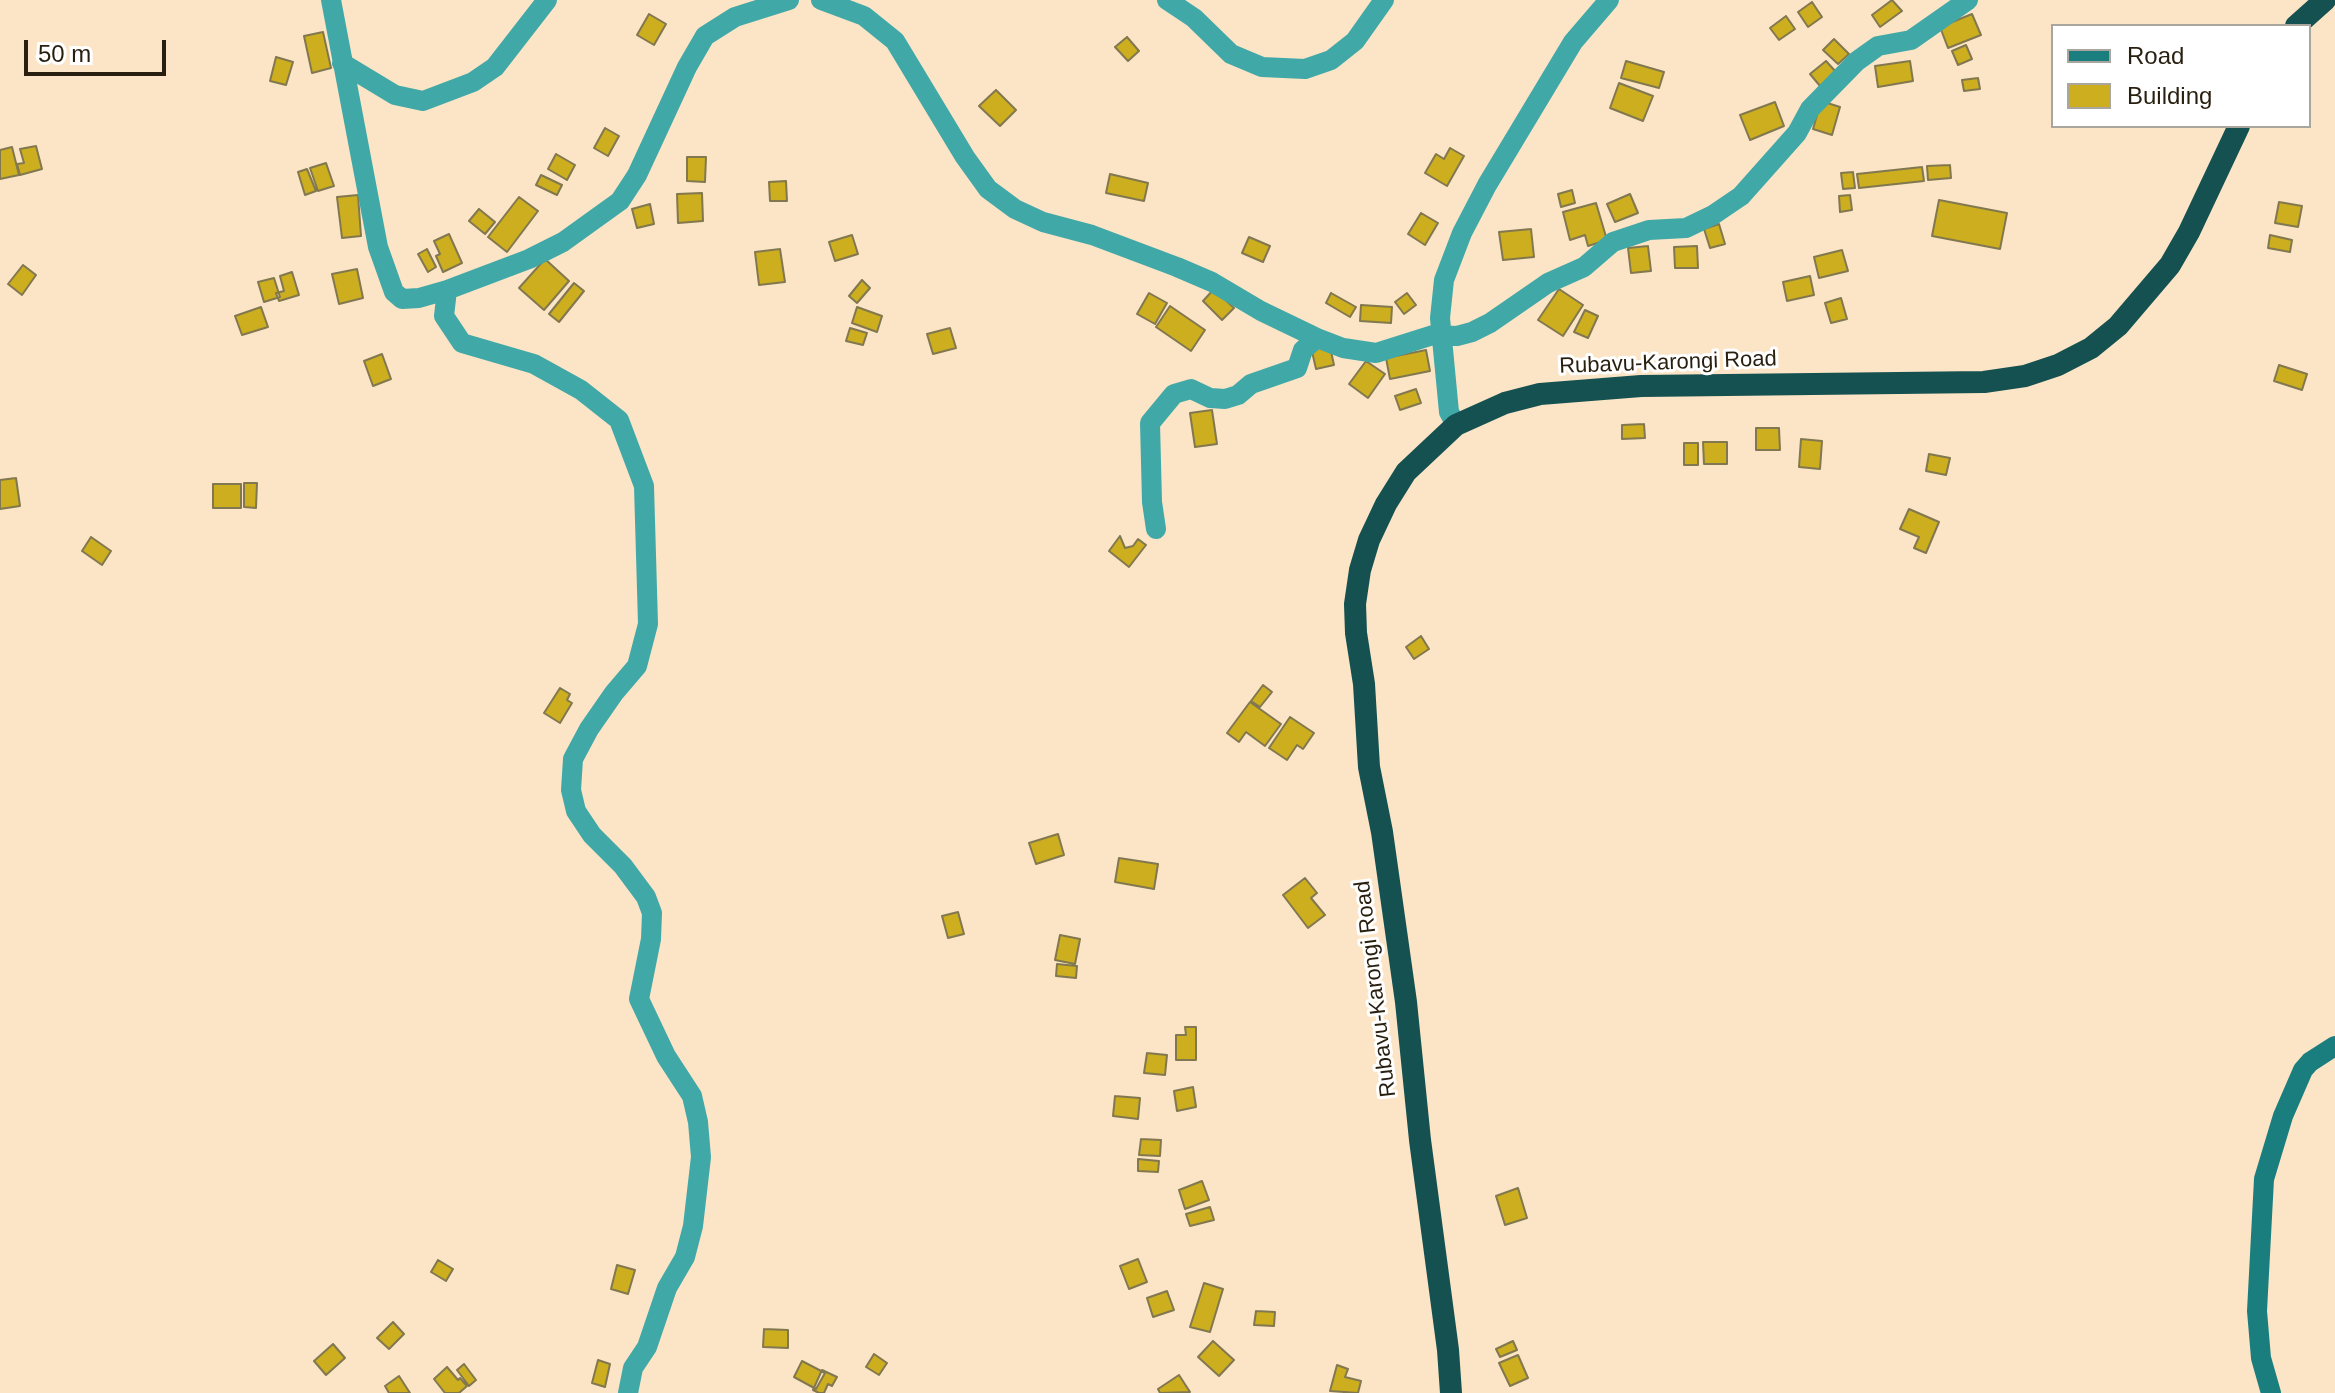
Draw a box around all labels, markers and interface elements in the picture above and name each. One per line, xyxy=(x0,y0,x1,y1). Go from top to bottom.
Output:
scale bar xyxy=(28,24,170,74)
legend xyxy=(2051,24,2311,128)
text: 50 m xyxy=(38,40,91,67)
text: Road xyxy=(2127,42,2184,69)
text: Building xyxy=(2127,82,2212,109)
street label: Rubavu-Karongi Road xyxy=(1559,346,1777,380)
street label: Rubavu-Karongi Road xyxy=(1350,879,1402,1099)

